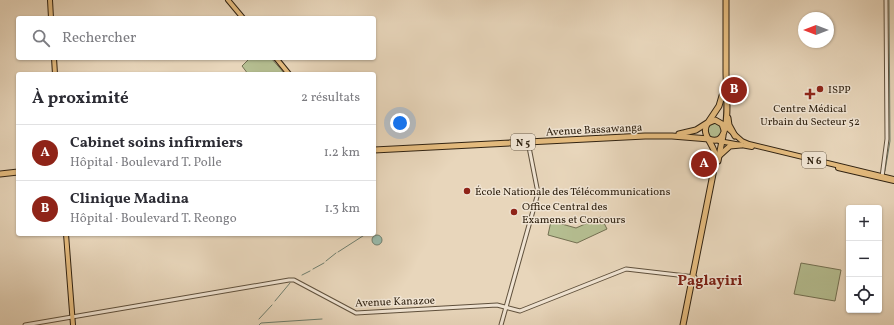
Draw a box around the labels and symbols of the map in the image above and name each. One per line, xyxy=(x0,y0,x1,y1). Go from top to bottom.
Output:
north arrow xyxy=(798,12,834,48)
pin: B xyxy=(721,75,747,105)
place label: ISPP xyxy=(828,83,851,98)
marker: ISPP xyxy=(815,84,825,94)
marker: Centre Médical Urbain du Secteur 52 xyxy=(804,88,816,100)
place label: Centre Médical Urbain du Secteur 52 xyxy=(760,102,860,130)
your location xyxy=(390,113,410,133)
street label: Avenue Bassawanga xyxy=(545,120,643,141)
road number: N 5 xyxy=(511,134,535,150)
pin: A xyxy=(691,149,717,179)
road number: N 6 xyxy=(802,152,826,168)
place label: École Nationale des Télécommunications xyxy=(475,185,671,200)
marker: École Nationale des Télécommunications xyxy=(462,186,472,196)
place label: Office Central des Examens et Concours xyxy=(522,200,626,228)
marker: Office Central des Examens et Concours xyxy=(509,207,519,217)
district label: Paglayiri xyxy=(678,271,742,292)
street label: Avenue Kanazoe xyxy=(355,294,435,311)

